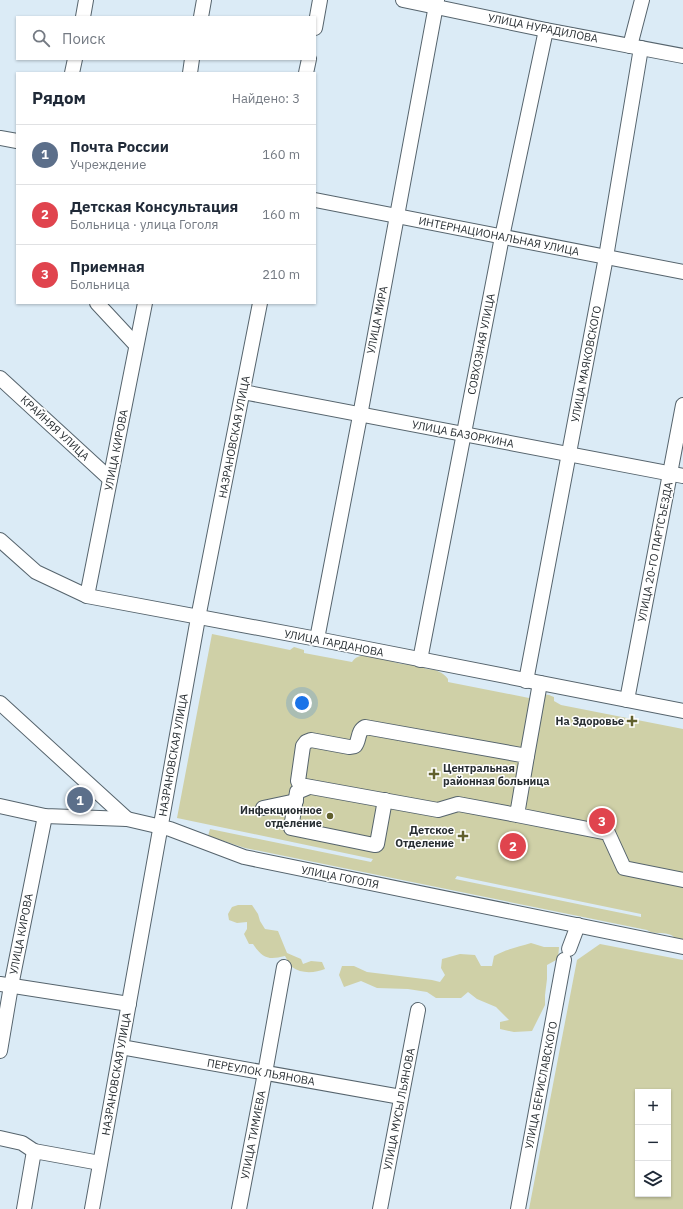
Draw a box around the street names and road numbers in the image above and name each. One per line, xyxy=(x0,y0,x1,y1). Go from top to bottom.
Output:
street label: УЛИЦА НУРАДИЛОВА xyxy=(487,10,599,46)
street label: ИНТЕРНАЦИОНАЛЬНАЯ УЛИЦА xyxy=(417,214,581,258)
street label: УЛИЦА МИРА xyxy=(364,285,390,355)
street label: СОВХОЗНАЯ УЛИЦА xyxy=(464,292,498,396)
street label: УЛИЦА МАЯКОВСКОГО xyxy=(568,304,604,423)
street label: НАЗРАНОВСКАЯ УЛИЦА xyxy=(215,375,253,499)
street label: КРАЙНЯЯ УЛИЦА xyxy=(18,392,92,464)
street label: УЛИЦА КИРОВА xyxy=(101,408,131,492)
street label: УЛИЦА БАЗОРКИНА xyxy=(411,417,515,451)
street label: УЛИЦА 20-ГО ПАРТСЪЕЗДА xyxy=(635,481,675,623)
street label: УЛИЦА ГАРДАНОВА xyxy=(283,626,385,660)
street label: НАЗРАНОВСКАЯ УЛИЦА xyxy=(155,693,191,817)
street label: УЛИЦА ГОГОЛЯ xyxy=(300,863,380,891)
street label: УЛИЦА КИРОВА xyxy=(6,892,36,976)
street label: НАЗРАНОВСКАЯ УЛИЦА xyxy=(98,1012,134,1136)
street label: УЛИЦА БЕРИСЛАВСКОГО xyxy=(522,1020,560,1150)
street label: УЛИЦА МУСЫ ЛЬЯНОВА xyxy=(380,1047,418,1171)
street label: ПЕРЕУЛОК ЛЬЯНОВА xyxy=(206,1056,316,1088)
street label: УЛИЦА ТИМИЕВА xyxy=(238,1089,268,1181)

